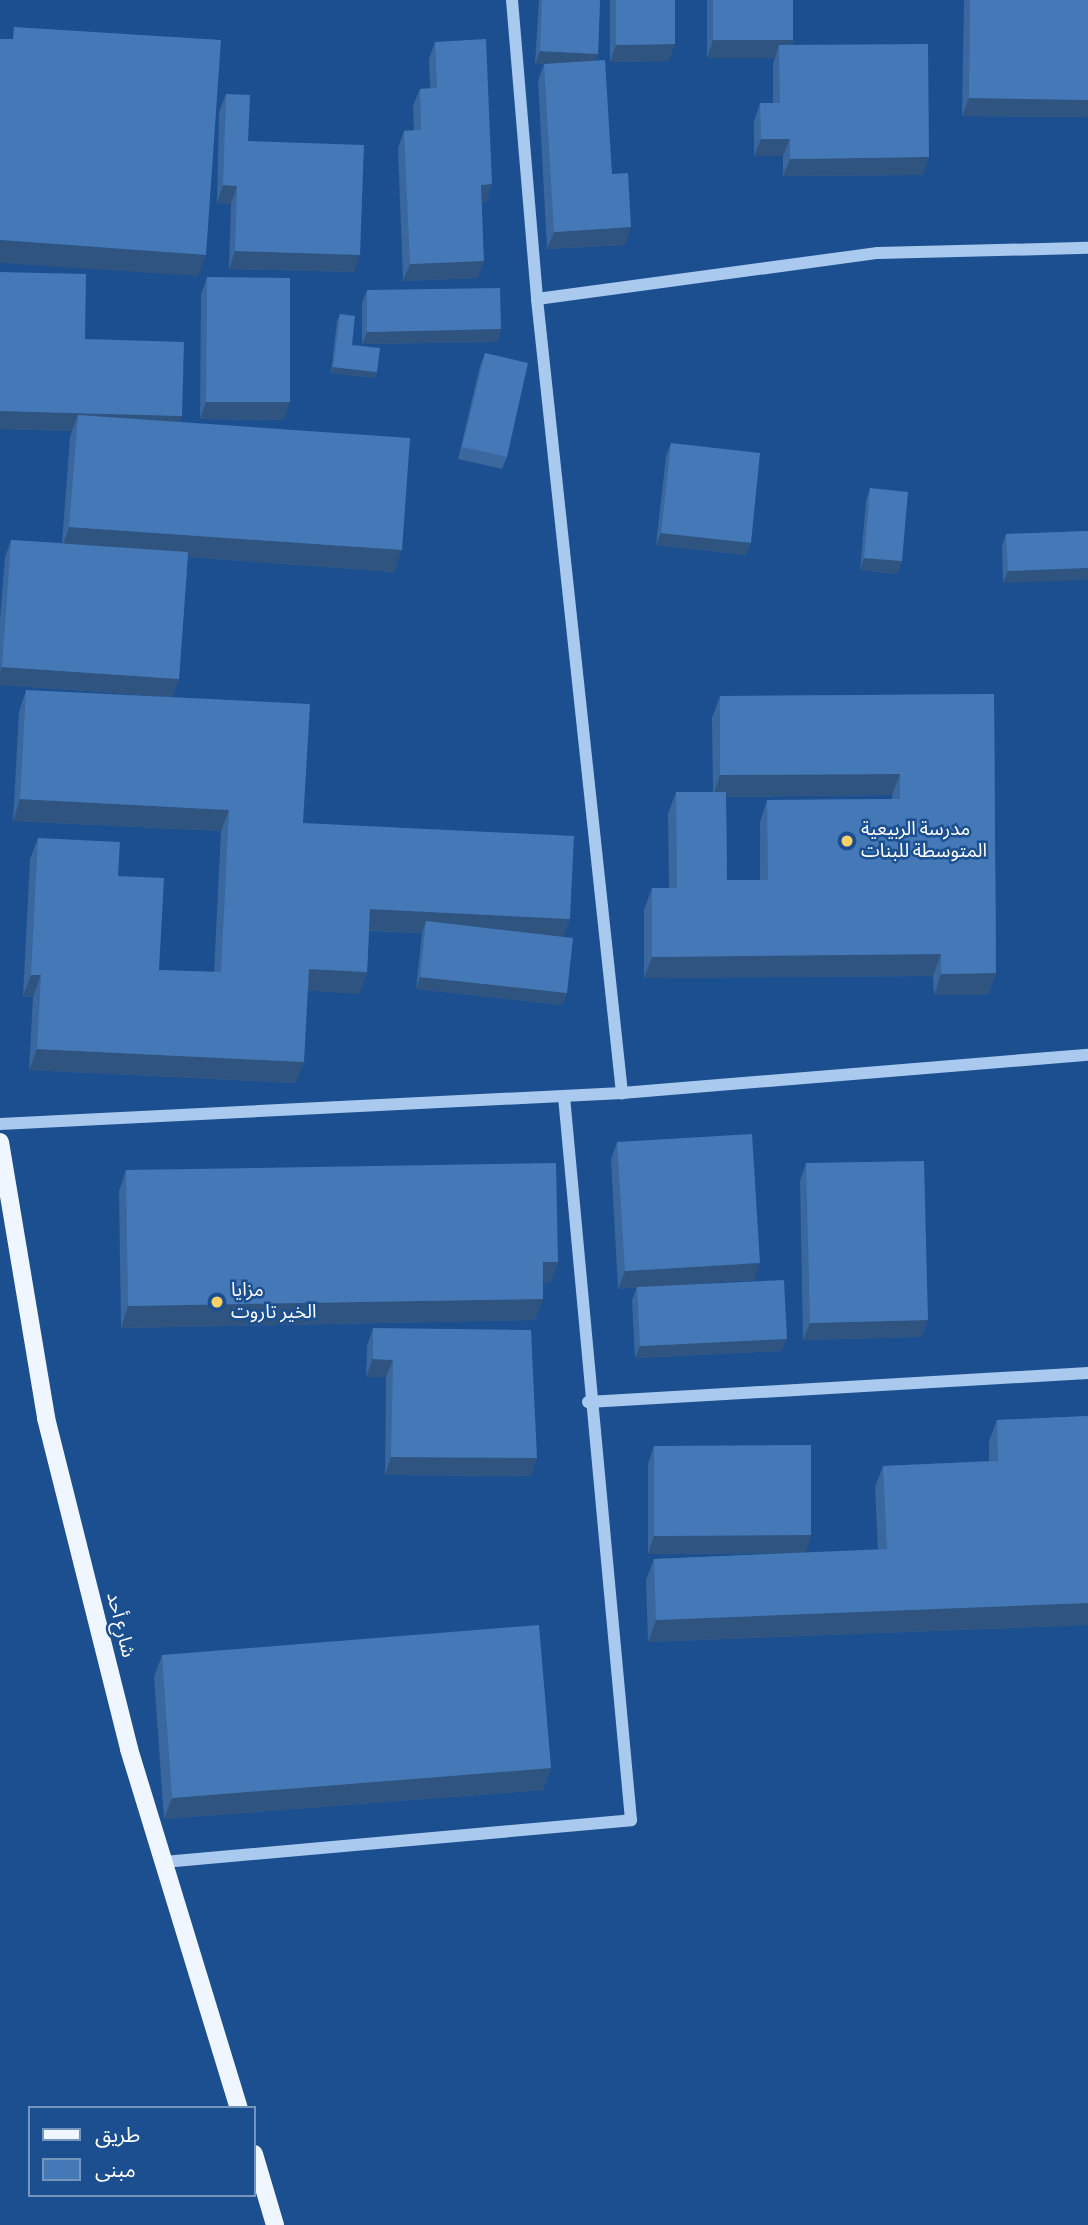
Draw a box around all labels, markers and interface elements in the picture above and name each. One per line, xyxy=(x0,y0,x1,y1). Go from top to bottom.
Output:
place label: مدرسة الربيعية المتوسطة للبنات xyxy=(861,819,987,863)
marker: مدرسة الربيعية المتوسطة للبنات xyxy=(839,833,855,849)
place label: مزايا الخير تاروت xyxy=(231,1280,317,1324)
marker: مزايا الخير تاروت xyxy=(209,1294,225,1310)
street label: شارع أحد xyxy=(101,1590,139,1660)
legend xyxy=(28,2106,256,2197)
text: طريق xyxy=(95,2120,140,2150)
text: مبنى xyxy=(95,2155,136,2185)

